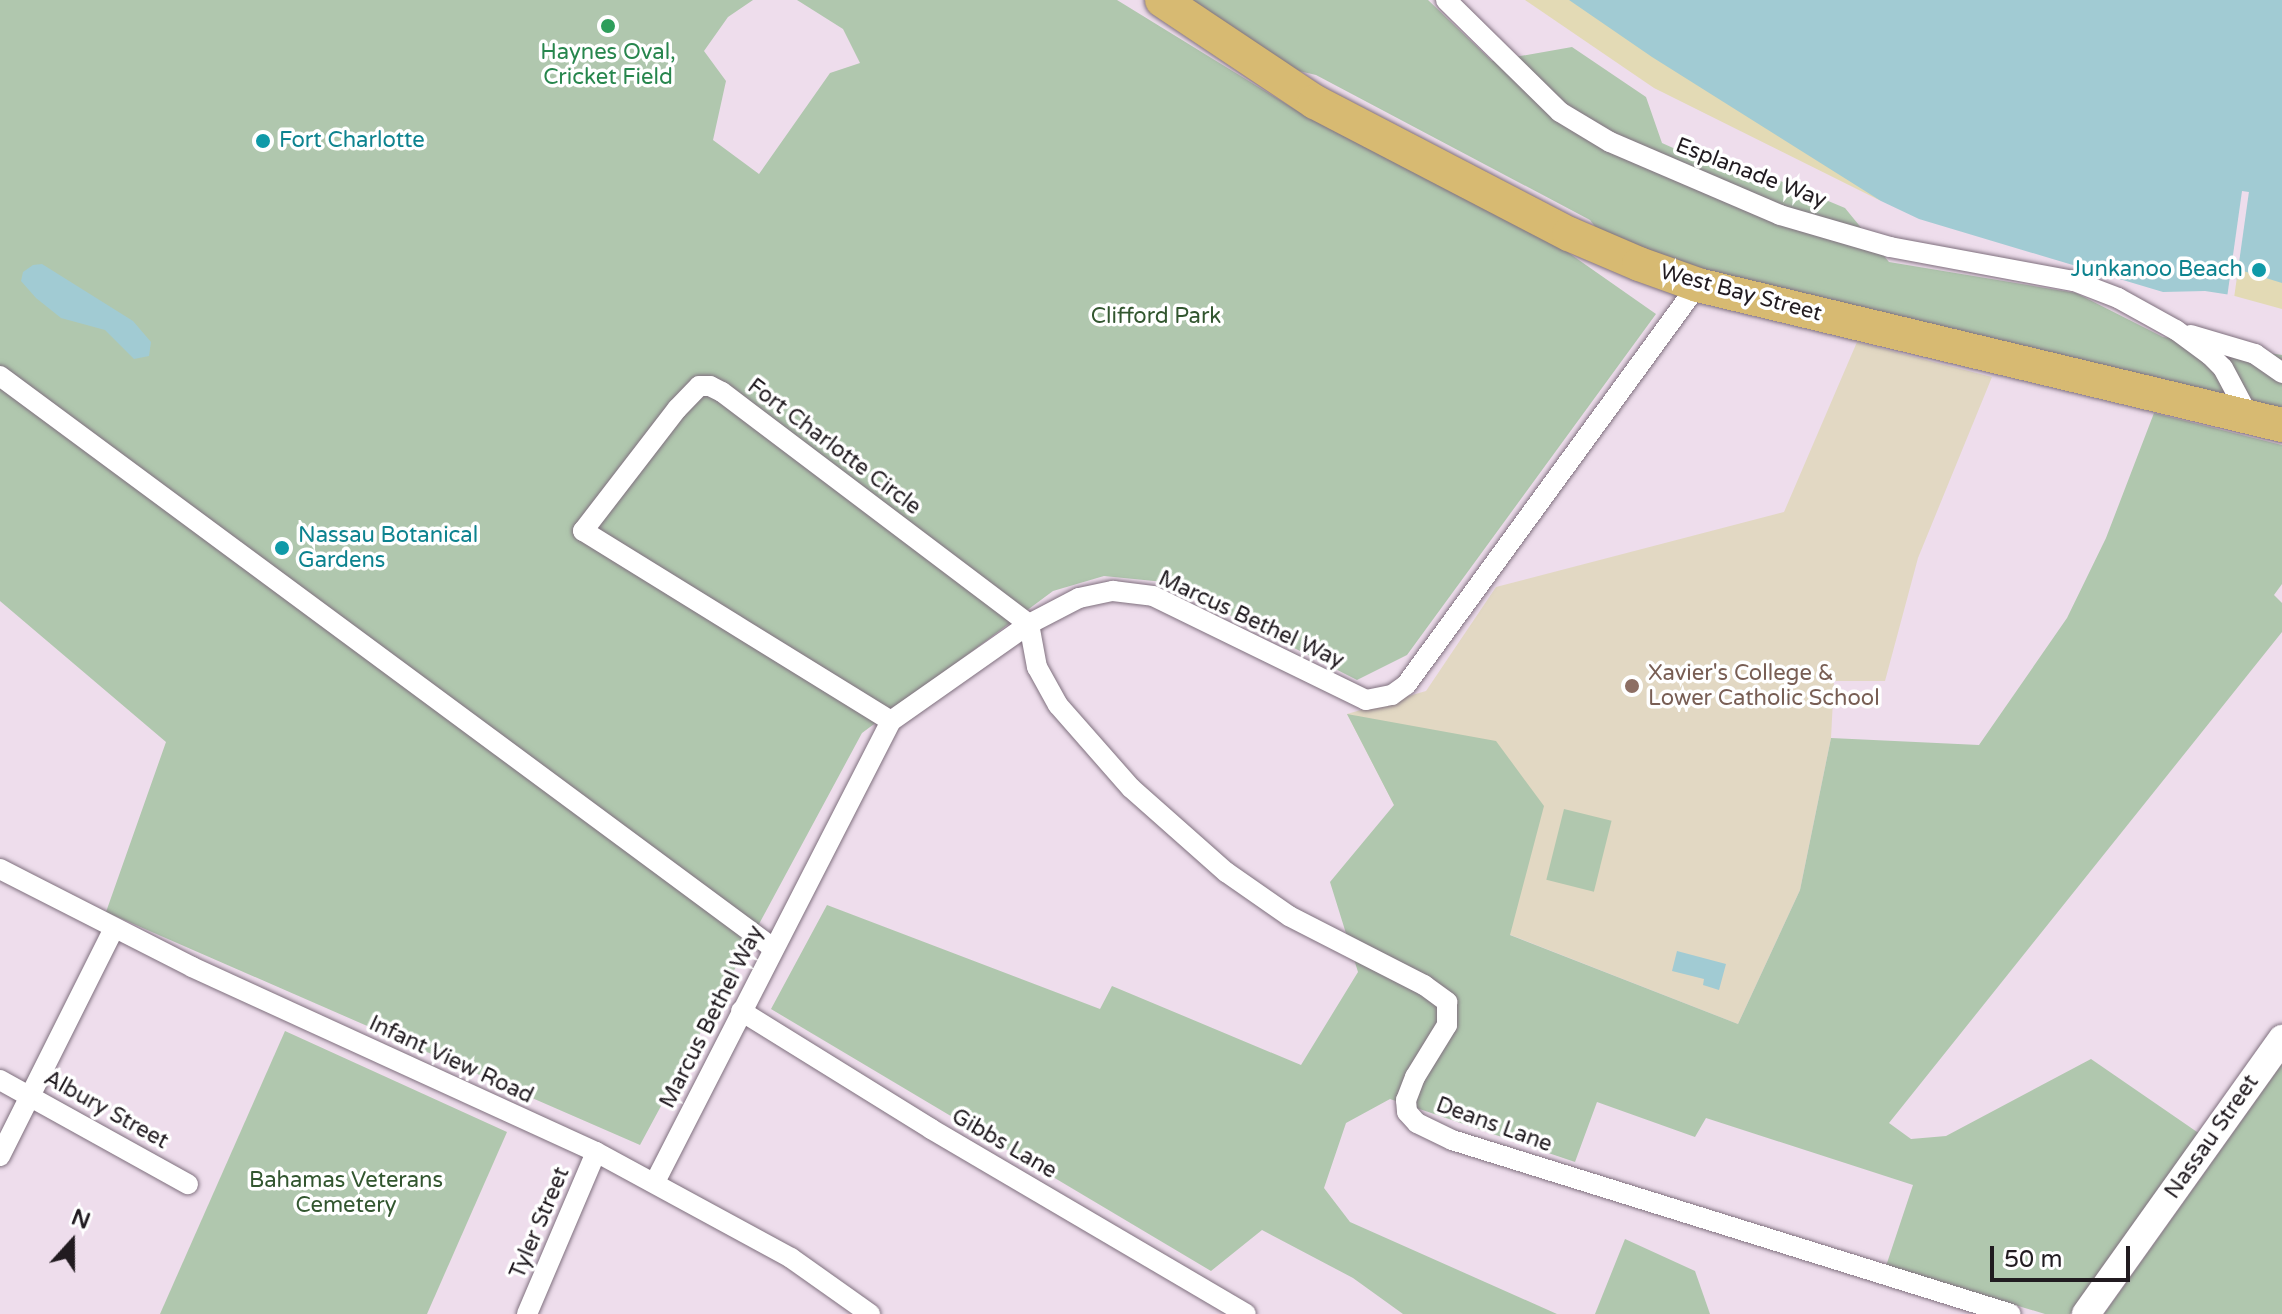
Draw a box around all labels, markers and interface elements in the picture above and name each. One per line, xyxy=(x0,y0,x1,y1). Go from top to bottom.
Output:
marker: Haynes Oval, Cricket Field xyxy=(599,17,617,35)
place label: Haynes Oval, Cricket Field xyxy=(540,39,676,90)
place label: Fort Charlotte xyxy=(279,128,425,154)
marker: Fort Charlotte xyxy=(254,132,272,150)
street label: Esplanade Way xyxy=(1672,132,1830,214)
place label: Junkanoo Beach xyxy=(2071,257,2243,283)
street label: West Bay Street xyxy=(1657,259,1825,327)
marker: Junkanoo Beach xyxy=(2250,261,2268,279)
park label: Clifford Park xyxy=(1091,304,1221,330)
street label: Fort Charlotte Circle xyxy=(742,373,926,521)
place label: Nassau Botanical Gardens xyxy=(298,522,478,574)
marker: Nassau Botanical Gardens xyxy=(273,539,291,557)
street label: Marcus Bethel Way xyxy=(1154,565,1348,675)
place label: Xavier's College & Lower Catholic School xyxy=(1648,660,1880,712)
marker: Xavier's College & Lower Catholic School xyxy=(1623,677,1641,695)
street label: Marcus Bethel Way xyxy=(654,921,770,1113)
street label: Infant View Road xyxy=(365,1010,537,1110)
street label: Albury Street xyxy=(39,1065,173,1155)
street label: Nassau Street xyxy=(2159,1070,2265,1204)
street label: Deans Lane xyxy=(1432,1092,1556,1158)
street label: Gibbs Lane xyxy=(947,1103,1061,1185)
street label: Tyler Street xyxy=(505,1163,575,1283)
park label: Bahamas Veterans Cemetery xyxy=(249,1167,443,1218)
north arrow xyxy=(32,1202,112,1282)
text: N xyxy=(68,1204,94,1235)
scale bar xyxy=(1994,1230,2134,1280)
text: 50 m xyxy=(2004,1245,2062,1274)

